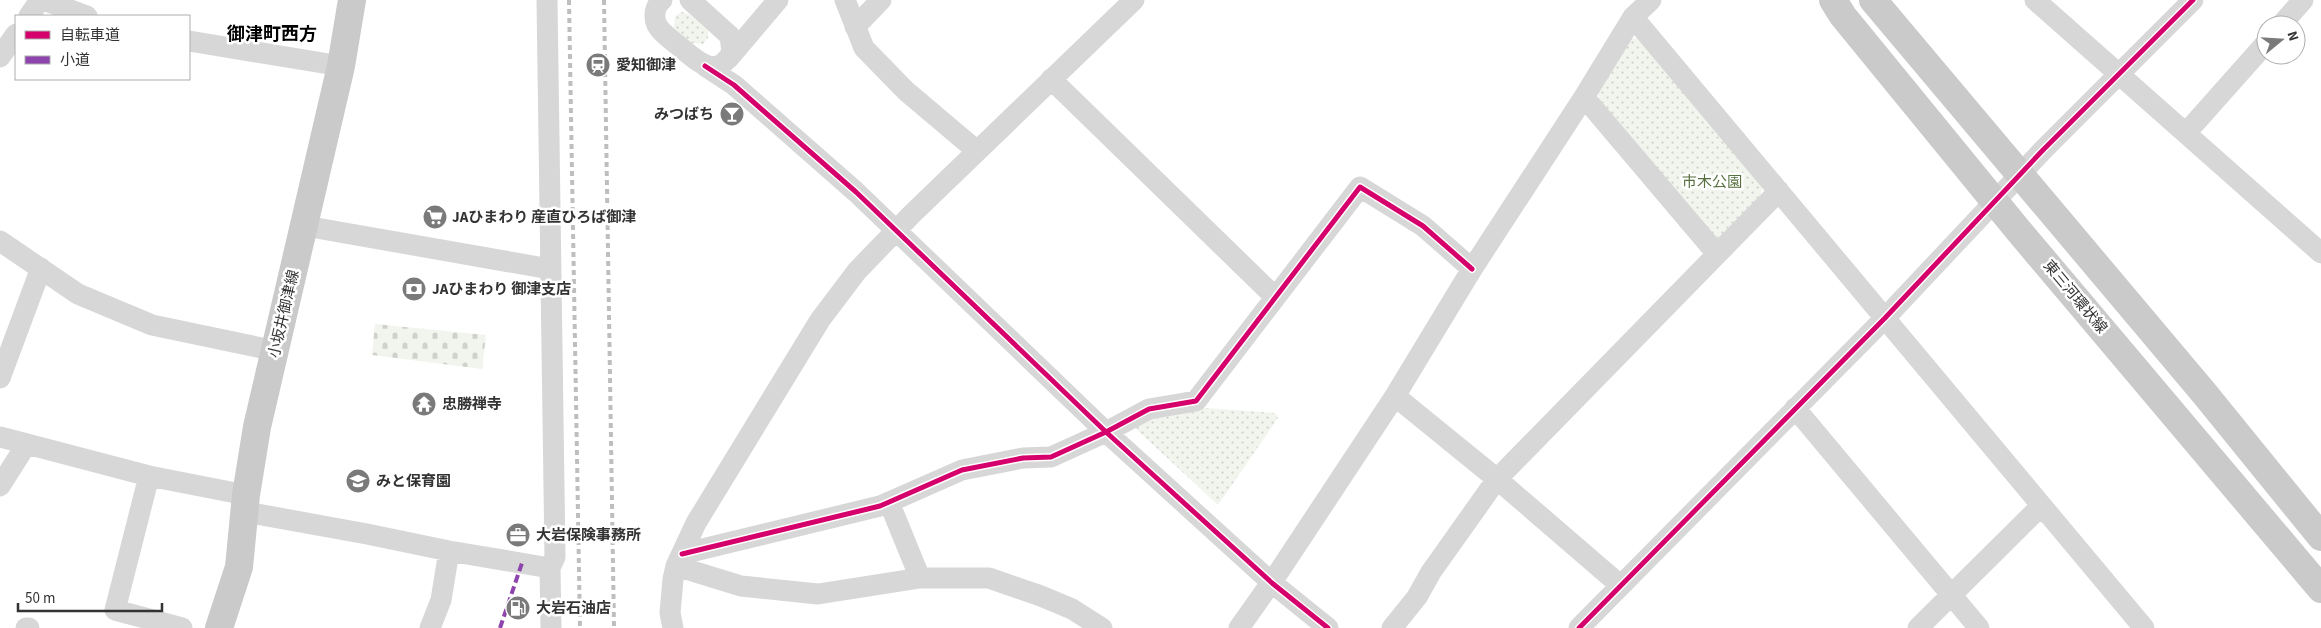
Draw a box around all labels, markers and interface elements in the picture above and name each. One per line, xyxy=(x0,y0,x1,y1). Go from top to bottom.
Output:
legend xyxy=(15,15,190,80)
north arrow xyxy=(2256,15,2306,65)
district label: 御津町西方 xyxy=(226,22,317,47)
text: 自転車道 xyxy=(60,25,120,46)
text: N xyxy=(2281,29,2303,44)
text: 小道 xyxy=(60,50,90,71)
station icon: 愛知御津 xyxy=(585,52,611,78)
place label: 愛知御津 xyxy=(616,55,676,76)
bar icon: みつばち xyxy=(719,101,745,127)
place label: みつばち xyxy=(654,104,714,125)
park label: 市木公園 xyxy=(1682,172,1742,193)
supermarket icon: JAひまわり 産直ひろば御津 xyxy=(422,204,448,230)
place label: JAひまわり 産直ひろば御津 xyxy=(452,207,636,228)
street label: 東三河環状線 xyxy=(2038,256,2112,338)
street label: 小坂井御津線 xyxy=(264,268,304,360)
bank icon: JAひまわり 御津支店 xyxy=(401,276,427,302)
place label: JAひまわり 御津支店 xyxy=(432,279,571,300)
temple icon: 忠勝禅寺 xyxy=(411,391,437,417)
place label: 忠勝禅寺 xyxy=(442,394,502,415)
school or university icon: みと保育園 xyxy=(345,468,371,494)
place label: みと保育園 xyxy=(376,471,451,492)
office icon: 大岩保険事務所 xyxy=(505,522,531,548)
place label: 大岩保険事務所 xyxy=(536,525,641,546)
scale bar xyxy=(18,580,161,612)
text: 50 m xyxy=(25,588,55,609)
fuel station icon: 大岩石油店 xyxy=(505,595,531,621)
place label: 大岩石油店 xyxy=(536,598,611,619)

